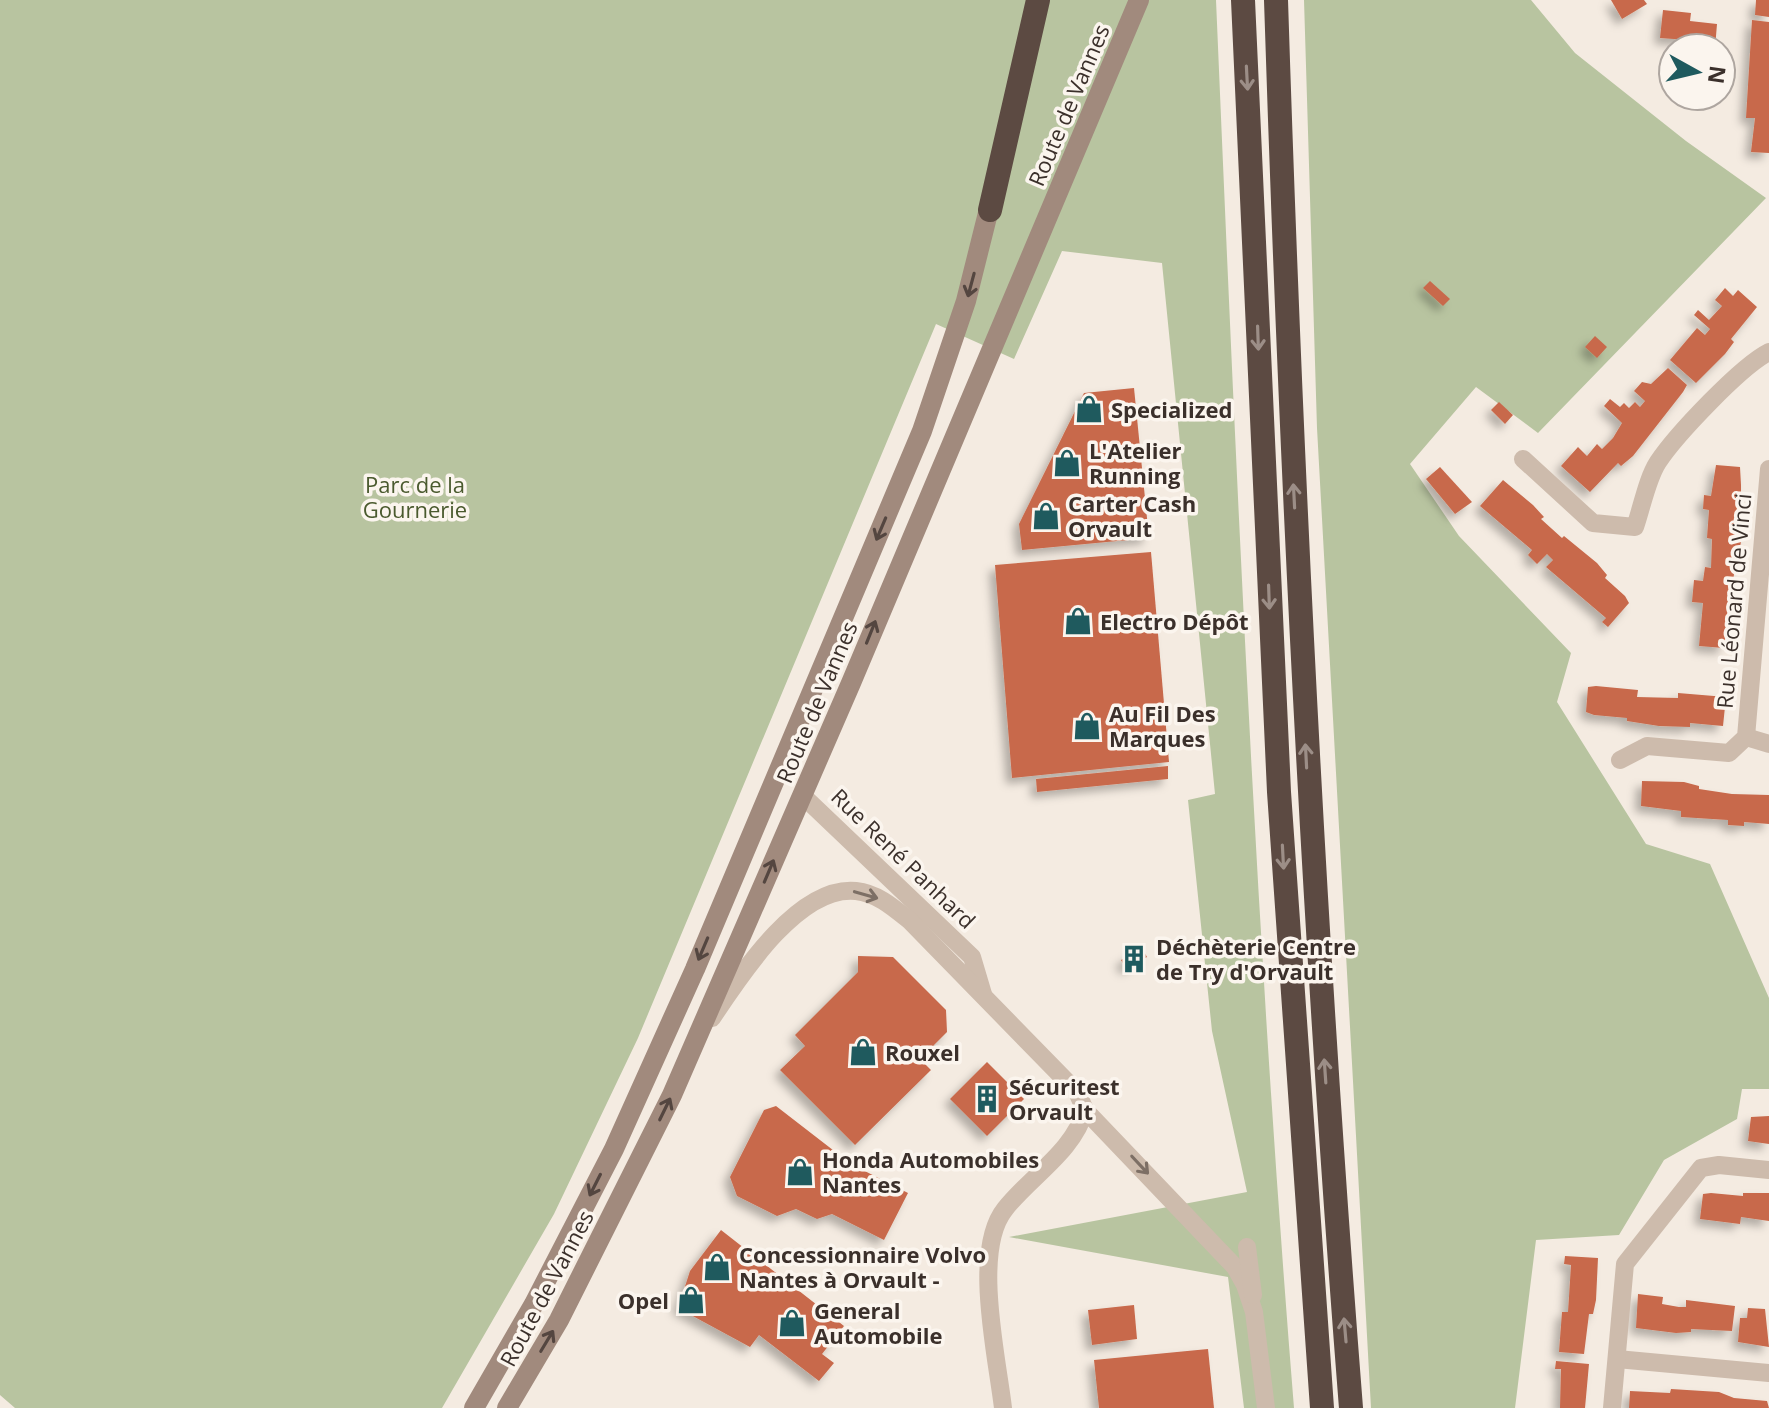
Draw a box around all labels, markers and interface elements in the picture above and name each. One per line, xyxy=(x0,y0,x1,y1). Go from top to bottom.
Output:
street label: Route de Vannes xyxy=(1020,20,1116,190)
north arrow xyxy=(1657,32,1737,112)
one-way arrow xyxy=(1240,64,1255,91)
text: N xyxy=(1702,64,1734,86)
one-way arrow xyxy=(962,271,977,297)
one-way arrow xyxy=(1251,324,1266,351)
shop icon: Specialized xyxy=(1074,394,1104,424)
place label: Specialized xyxy=(1111,394,1232,424)
place label: L'Atelier Running xyxy=(1089,435,1181,490)
shop icon: L'Atelier Running xyxy=(1052,448,1082,478)
park label: Parc de la Gournerie xyxy=(363,469,467,524)
one-way arrow xyxy=(1286,483,1301,510)
place label: Carter Cash Orvault xyxy=(1068,488,1196,543)
street label: Rue Léonard de Vinci xyxy=(1709,492,1757,710)
shop icon: Carter Cash Orvault xyxy=(1031,501,1061,531)
one-way arrow xyxy=(873,516,887,541)
one-way arrow xyxy=(1261,583,1276,610)
shop icon: Electro Dépôt xyxy=(1063,606,1093,636)
place label: Electro Dépôt xyxy=(1100,606,1249,636)
street label: Route de Vannes xyxy=(768,617,864,787)
one-way arrow xyxy=(865,620,880,645)
place label: Au Fil Des Marques xyxy=(1109,698,1216,753)
shop icon: Au Fil Des Marques xyxy=(1072,711,1102,741)
one-way arrow xyxy=(1298,743,1313,770)
street label: Rue René Panhard xyxy=(825,781,983,935)
one-way arrow xyxy=(1275,843,1290,870)
one-way arrow xyxy=(762,859,777,884)
one-way arrow xyxy=(852,888,878,903)
place label: Déchèterie Centre de Try d'Orvault xyxy=(1156,931,1356,986)
one-way arrow xyxy=(695,936,710,961)
building icon: Déchèterie Centre de Try d'Orvault xyxy=(1119,944,1149,974)
shop icon: Rouxel xyxy=(848,1037,878,1067)
place label: Rouxel xyxy=(885,1037,960,1067)
one-way arrow xyxy=(1317,1058,1332,1085)
place label: Sécuritest Orvault xyxy=(1009,1071,1120,1126)
building icon: Sécuritest Orvault xyxy=(972,1084,1002,1114)
one-way arrow xyxy=(658,1098,673,1122)
place label: Honda Automobiles Nantes xyxy=(822,1144,1039,1199)
one-way arrow xyxy=(1131,1155,1150,1175)
shop icon: Honda Automobiles Nantes xyxy=(785,1157,815,1187)
one-way arrow xyxy=(587,1173,603,1197)
street label: Route de Vannes xyxy=(492,1205,600,1371)
place label: Concessionnaire Volvo Nantes à Orvault - xyxy=(739,1239,986,1294)
shop icon: Concessionnaire Volvo Nantes à Orvault - xyxy=(702,1252,732,1282)
place label: Opel xyxy=(618,1285,669,1315)
shop icon: Opel xyxy=(676,1285,706,1315)
place label: General Automobile xyxy=(814,1295,942,1350)
shop icon: General Automobile xyxy=(777,1308,807,1338)
one-way arrow xyxy=(1337,1317,1352,1344)
one-way arrow xyxy=(539,1330,555,1353)

